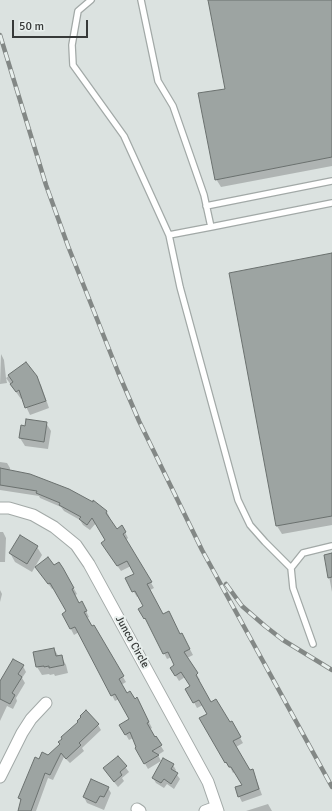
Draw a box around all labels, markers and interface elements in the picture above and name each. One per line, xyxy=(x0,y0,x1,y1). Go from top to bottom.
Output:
scale bar xyxy=(14,12,90,38)
text: 50 m xyxy=(19,19,44,34)
street label: Junco Circle xyxy=(112,614,152,670)

